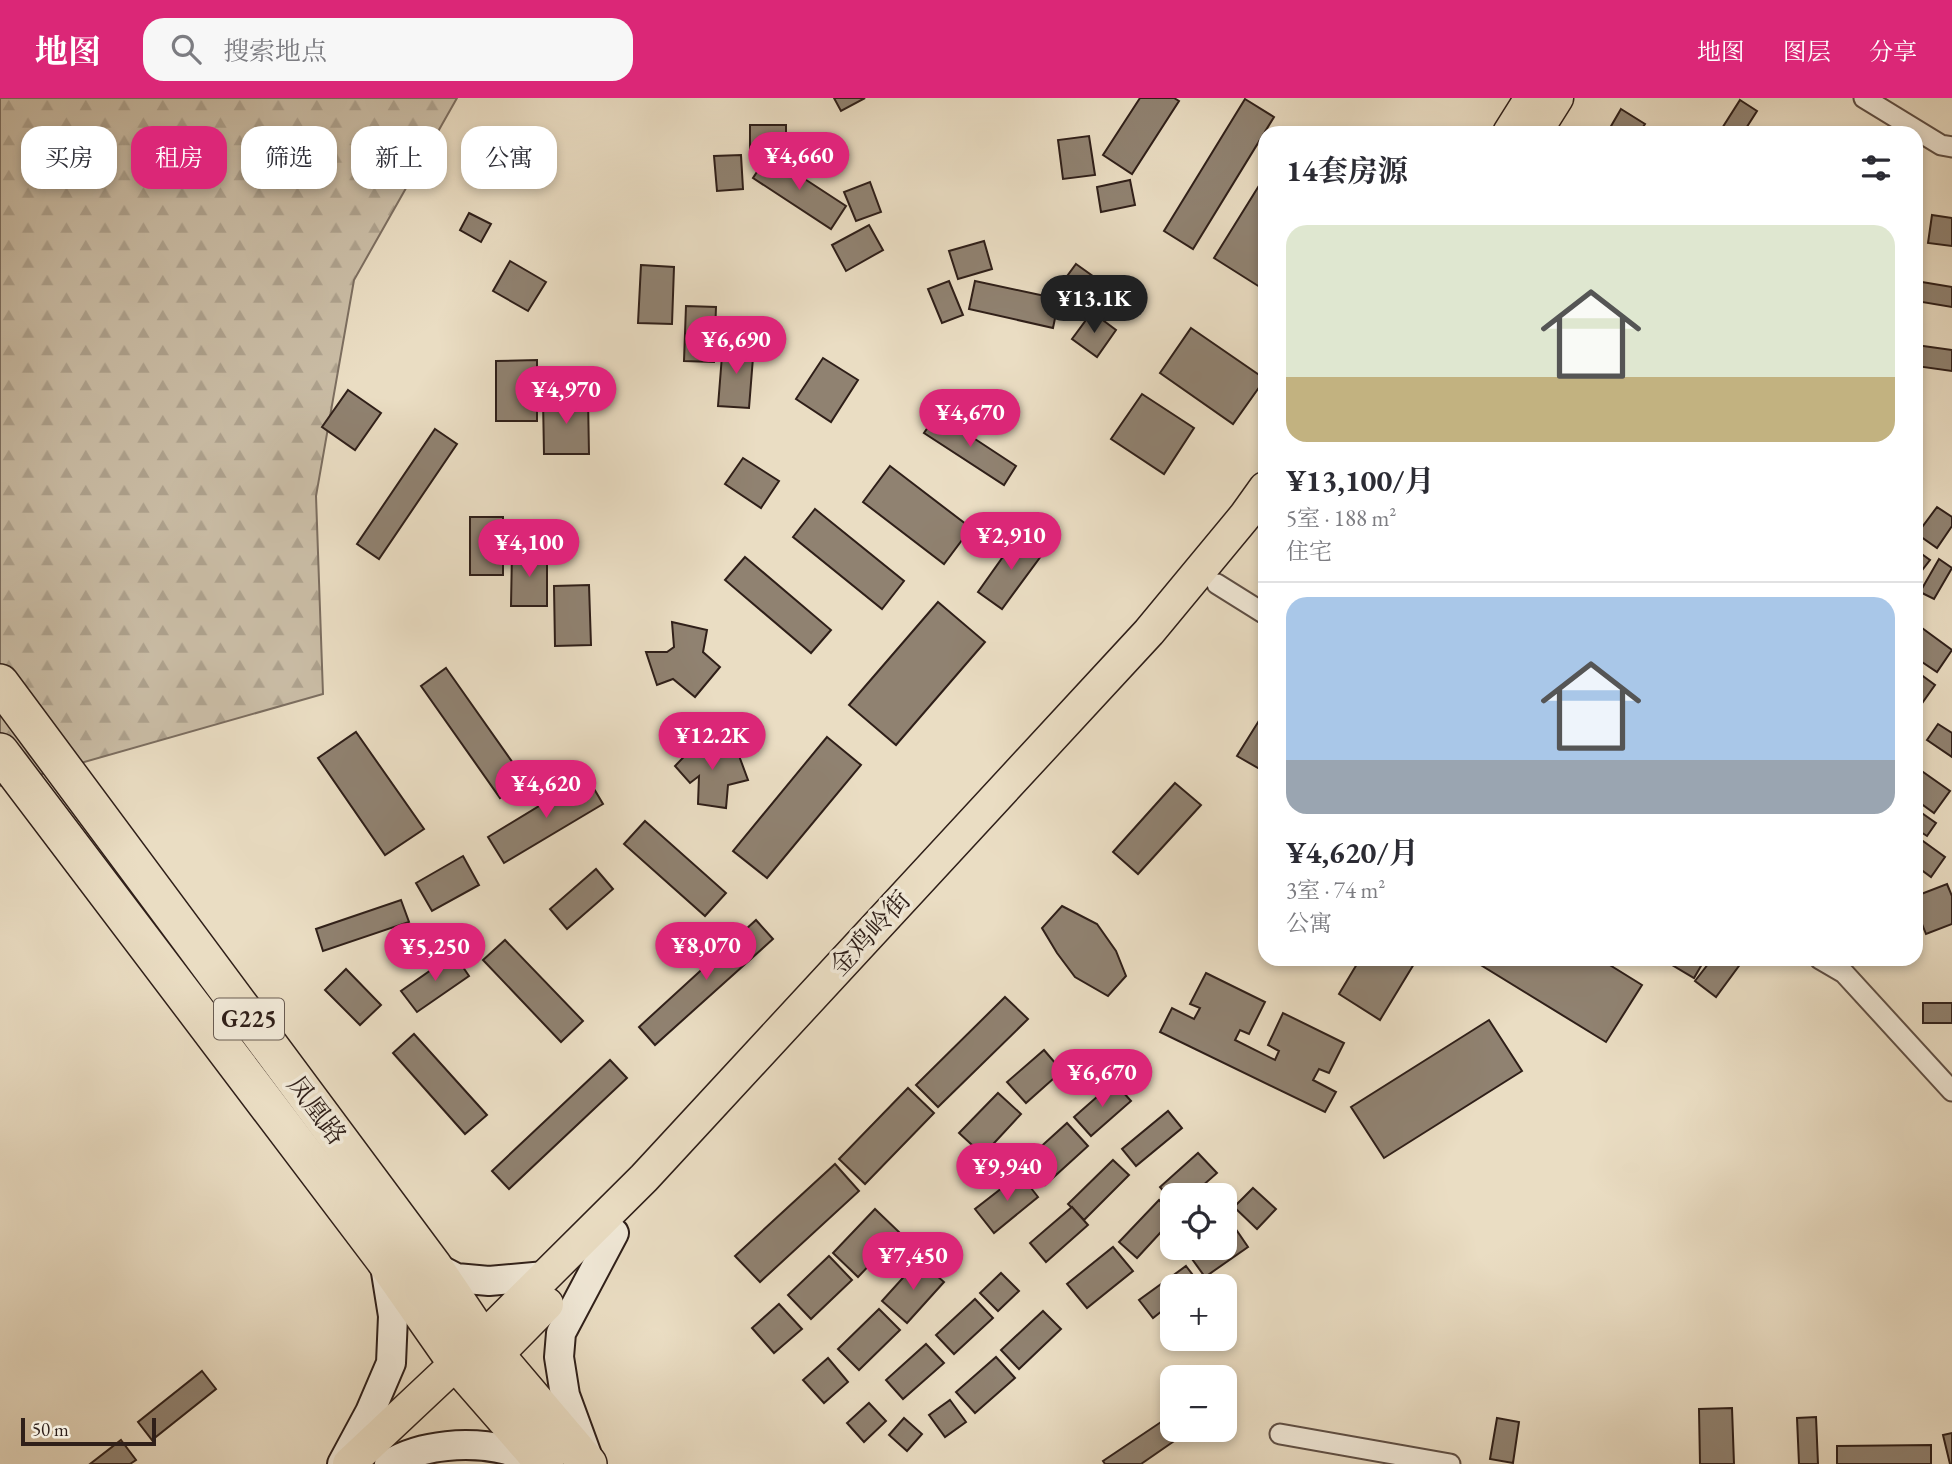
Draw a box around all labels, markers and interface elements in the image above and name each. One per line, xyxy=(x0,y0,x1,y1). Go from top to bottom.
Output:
search box xyxy=(143,18,633,81)
text: 地图 xyxy=(35,30,101,73)
icon: search xyxy=(167,30,205,68)
text: 搜索地点 xyxy=(223,34,327,68)
text: 地图 xyxy=(1697,36,1745,67)
text: 图层 xyxy=(1783,36,1831,67)
text: 分享 xyxy=(1869,36,1917,67)
chip: 买房 xyxy=(21,126,117,189)
chip: 租房 xyxy=(131,126,227,189)
chip: 筛选 xyxy=(241,126,337,189)
chip: 新上 xyxy=(351,126,447,189)
chip: 公寓 xyxy=(461,126,557,189)
pin: ¥4,660 xyxy=(742,132,856,192)
text: ¥4,660 xyxy=(764,140,834,170)
icon: filters xyxy=(1857,149,1895,187)
text: 14套房源 xyxy=(1286,151,1408,190)
icon: home xyxy=(1528,271,1654,397)
pin: ¥13.1K xyxy=(1037,275,1151,335)
text: ¥13.1K xyxy=(1057,283,1131,313)
pin: ¥6,690 xyxy=(679,316,793,376)
text: ¥6,690 xyxy=(701,324,771,354)
pin: ¥4,970 xyxy=(509,366,623,426)
text: ¥4,970 xyxy=(531,374,601,404)
pin: ¥4,670 xyxy=(913,390,1027,449)
text: ¥4,670 xyxy=(935,397,1005,427)
text: ¥13,100/月 xyxy=(1286,461,1435,500)
text: 5室 · 188 m² xyxy=(1286,503,1396,533)
pin: ¥2,910 xyxy=(954,512,1068,572)
pin: ¥4,100 xyxy=(472,519,586,579)
text: ¥2,910 xyxy=(976,520,1046,550)
text: ¥4,100 xyxy=(494,527,564,557)
text: 住宅 xyxy=(1286,536,1332,566)
icon: home xyxy=(1528,643,1654,769)
pin: ¥12.2K xyxy=(655,712,769,772)
text: ¥12.2K xyxy=(675,720,749,750)
pin: ¥4,620 xyxy=(489,760,603,820)
text: ¥4,620 xyxy=(511,768,581,798)
text: ¥4,620/月 xyxy=(1286,833,1419,872)
text: 3室 · 74 m² xyxy=(1286,875,1385,905)
street label: 金鸡岭街 xyxy=(822,883,918,983)
text: 公寓 xyxy=(1286,908,1332,938)
pin: ¥8,070 xyxy=(649,922,763,982)
pin: ¥5,250 xyxy=(378,924,492,983)
text: ¥8,070 xyxy=(671,930,741,960)
text: ¥5,250 xyxy=(400,931,470,961)
road number: G225 xyxy=(214,999,284,1040)
pin: ¥6,670 xyxy=(1045,1049,1159,1109)
text: ¥6,670 xyxy=(1067,1057,1137,1087)
street label: 凤凰路 xyxy=(280,1069,354,1151)
pin: ¥9,940 xyxy=(950,1144,1064,1203)
text: ¥9,940 xyxy=(972,1151,1042,1181)
map controls xyxy=(1160,1183,1237,1442)
button: locate xyxy=(1160,1183,1237,1260)
pin: ¥7,450 xyxy=(856,1232,970,1292)
text: ¥7,450 xyxy=(878,1240,948,1270)
button: + xyxy=(1160,1274,1237,1351)
button: − xyxy=(1160,1365,1237,1442)
scale bar xyxy=(21,1415,156,1447)
text: 50 m xyxy=(32,1417,69,1442)

